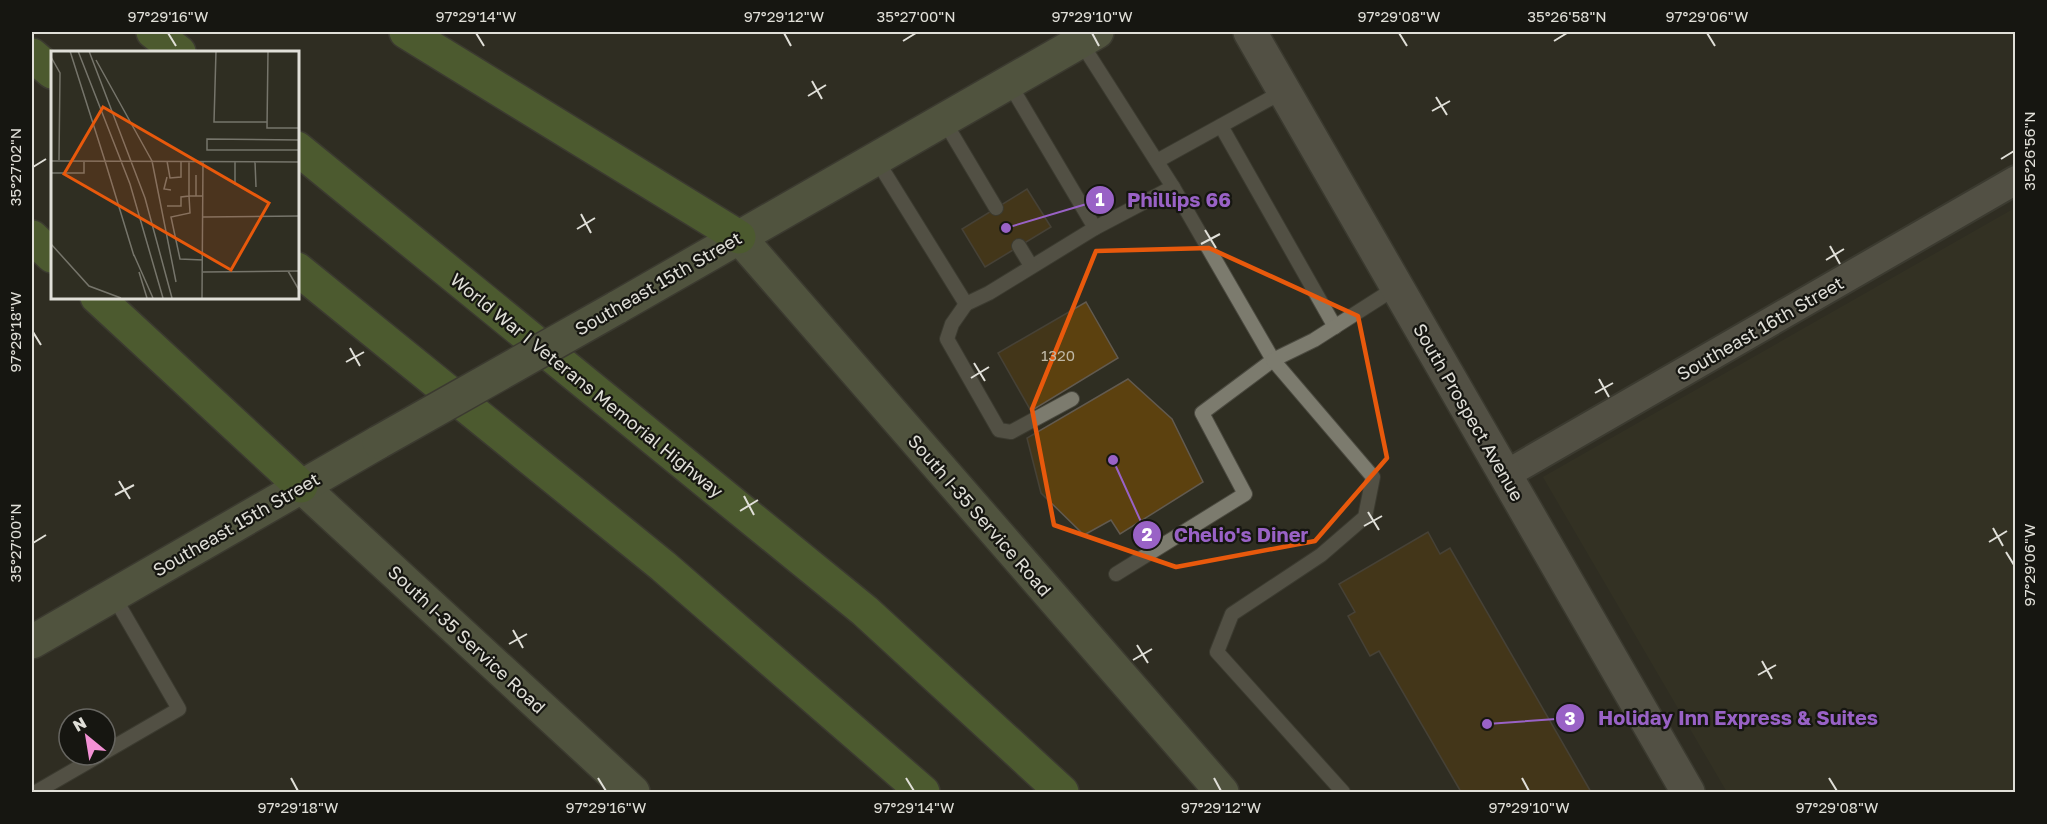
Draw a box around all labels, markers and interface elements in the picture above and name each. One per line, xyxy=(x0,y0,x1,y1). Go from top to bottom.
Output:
text: 97°29'16"W xyxy=(128,7,208,25)
text: 97°29'14"W xyxy=(436,7,516,25)
text: 97°29'12"W xyxy=(744,7,824,25)
text: 35°27'00"N xyxy=(876,7,956,25)
text: 97°29'10"W xyxy=(1051,7,1133,25)
text: 97°29'08"W xyxy=(1358,7,1440,25)
text: 35°26'58"N xyxy=(1527,7,1607,25)
text: 97°29'06"W xyxy=(1666,7,1748,25)
inset map xyxy=(51,51,298,298)
text: 35°26'56"N xyxy=(2020,111,2038,191)
text: 35°27'02"N xyxy=(6,128,24,206)
callout: Phillips 66 xyxy=(1085,181,1243,219)
text: Phillips 66 xyxy=(1127,187,1231,211)
text: 1 xyxy=(1095,188,1105,210)
street label: Southeast 15th Street xyxy=(571,226,745,340)
street label: World War I Veterans Memorial Highway xyxy=(446,268,728,502)
street label: Southeast 16th Street xyxy=(1673,271,1847,385)
text: 97°29'18"W xyxy=(6,292,24,372)
street label: South Prospect Avenue xyxy=(1409,319,1529,505)
house number: 1320 xyxy=(1041,346,1075,364)
street label: South I-35 Service Road xyxy=(904,430,1056,600)
street label: Southeast 15th Street xyxy=(149,467,323,581)
text: 35°27'00"N xyxy=(6,503,24,583)
callout: Chelio's Diner xyxy=(1132,516,1321,554)
text: Chelio's Diner xyxy=(1174,522,1308,546)
text: 2 xyxy=(1142,523,1153,545)
text: 97°29'06"W xyxy=(2020,524,2038,606)
street label: South I-35 Service Road xyxy=(384,560,550,718)
callout: Holiday Inn Express & Suites xyxy=(1555,699,1890,737)
text: Holiday Inn Express & Suites xyxy=(1598,705,1878,729)
north arrow xyxy=(57,707,117,767)
text: 3 xyxy=(1565,707,1576,729)
text: N xyxy=(69,712,90,736)
text: 97°29'18"W xyxy=(258,798,338,816)
text: 97°29'16"W xyxy=(566,798,646,816)
text: 97°29'14"W xyxy=(874,798,954,816)
text: 97°29'12"W xyxy=(1181,798,1261,816)
text: 97°29'10"W xyxy=(1488,798,1570,816)
text: 97°29'08"W xyxy=(1796,798,1878,816)

